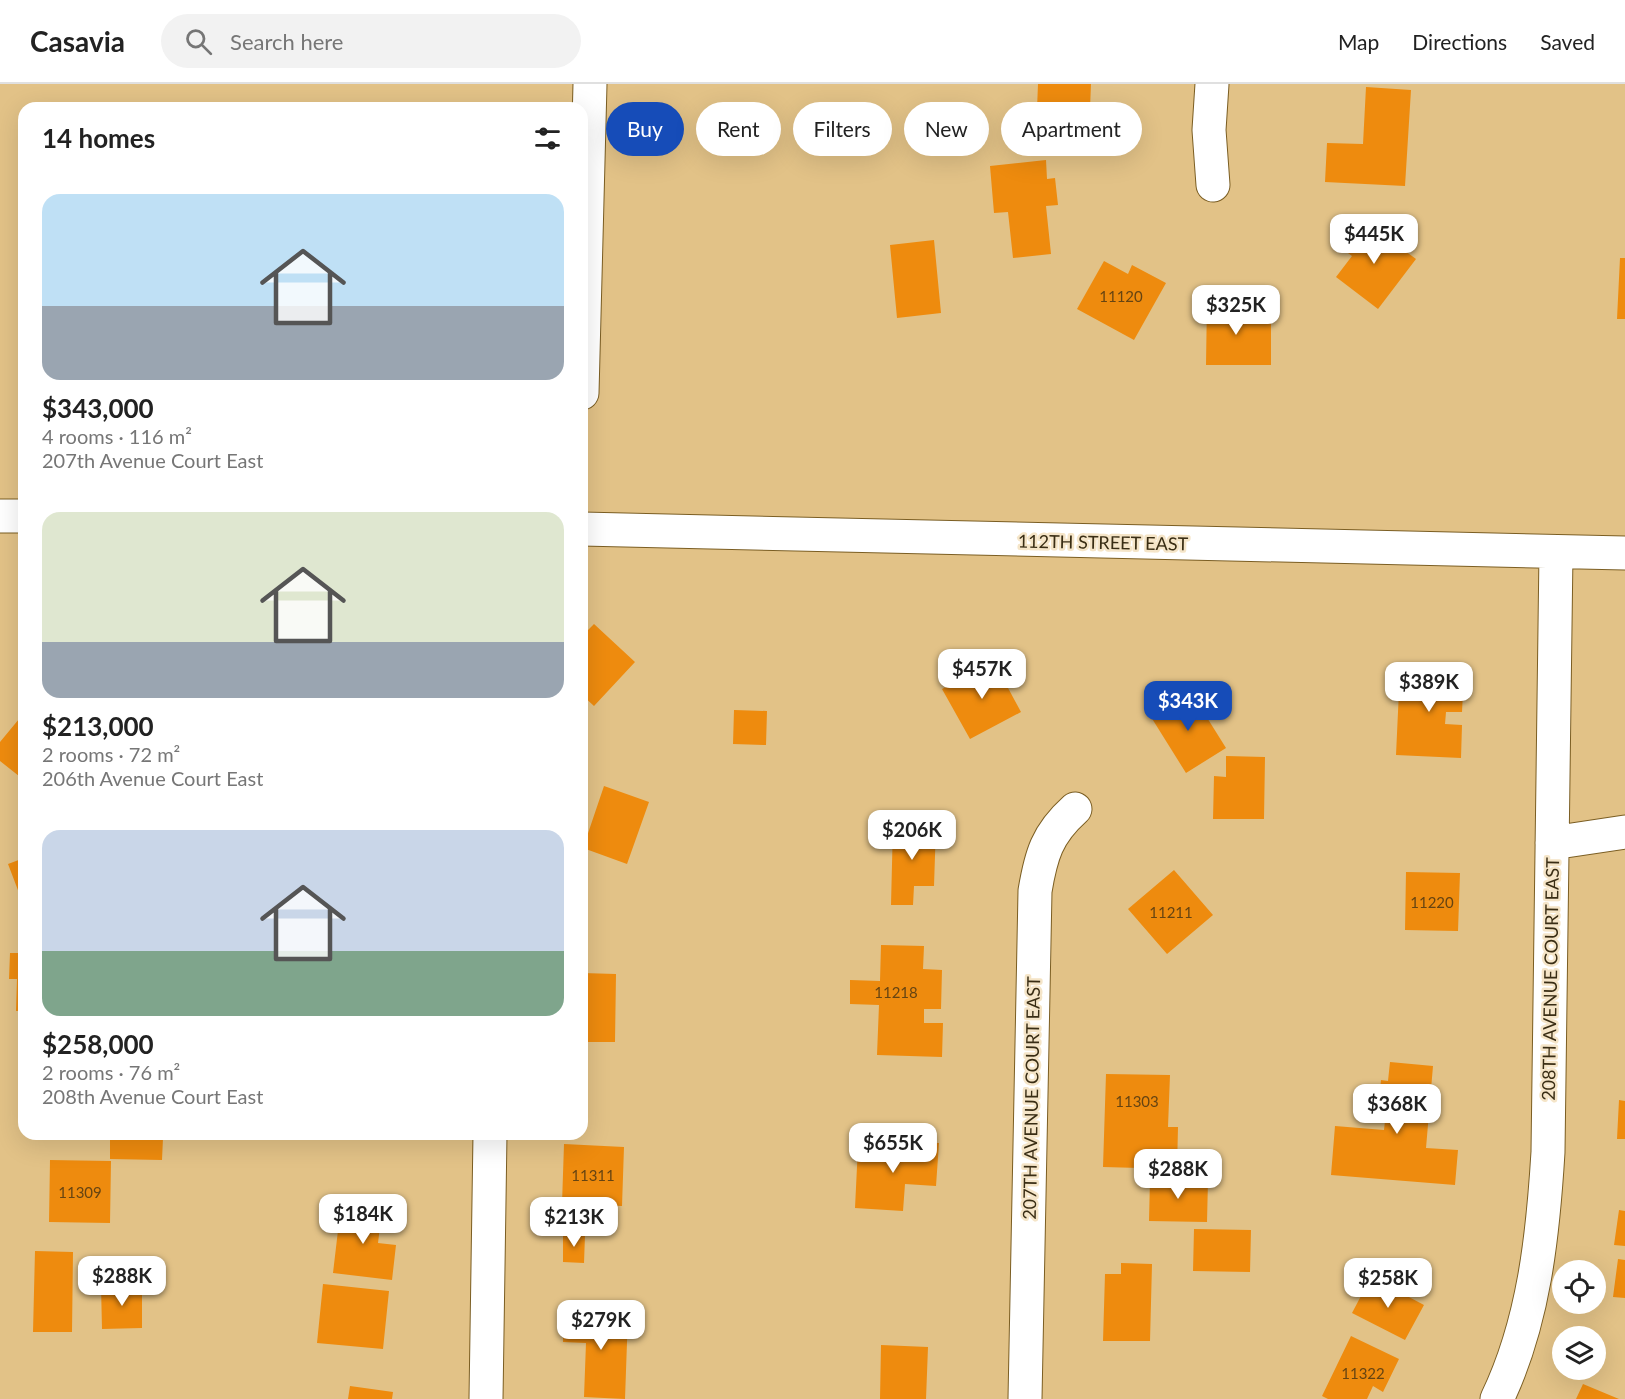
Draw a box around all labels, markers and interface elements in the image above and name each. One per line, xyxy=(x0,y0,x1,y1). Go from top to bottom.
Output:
search box xyxy=(161,14,581,68)
text: Casavia xyxy=(30,24,125,58)
icon: search xyxy=(182,25,215,58)
text: Search here xyxy=(230,28,344,55)
text: Map xyxy=(1338,29,1379,54)
text: Directions xyxy=(1412,29,1507,54)
text: Saved xyxy=(1540,29,1595,54)
chip: Buy xyxy=(606,102,684,156)
chip: Rent xyxy=(696,102,781,156)
chip: Filters xyxy=(793,102,892,156)
chip: New xyxy=(904,102,989,156)
chip: Apartment xyxy=(1001,102,1142,156)
text: 14 homes xyxy=(42,122,155,154)
icon: filters xyxy=(531,122,564,155)
pin: $445K xyxy=(1332,214,1416,265)
text: $445K xyxy=(1344,221,1404,245)
icon: home xyxy=(249,233,357,341)
pin: $325K xyxy=(1194,285,1278,336)
house number: 11120 xyxy=(1099,287,1143,305)
text: $325K xyxy=(1206,292,1266,316)
text: $343,000 xyxy=(42,392,154,424)
text: 4 rooms · 116 m² xyxy=(42,424,192,448)
text: 207th Avenue Court East xyxy=(42,448,263,472)
street label: 112TH STREET EAST xyxy=(1018,530,1189,554)
icon: home xyxy=(249,551,357,659)
pin: $457K xyxy=(940,649,1024,700)
text: $457K xyxy=(952,656,1012,680)
pin: $389K xyxy=(1387,662,1471,713)
text: $389K xyxy=(1399,669,1459,693)
pin: $343K xyxy=(1146,681,1230,732)
text: $343K xyxy=(1158,688,1218,712)
text: $213,000 xyxy=(42,710,154,742)
text: 2 rooms · 72 m² xyxy=(42,742,180,766)
text: 206th Avenue Court East xyxy=(42,766,263,790)
pin: $206K xyxy=(870,810,954,861)
text: $206K xyxy=(882,817,942,841)
street label: 208TH AVENUE COURT EAST xyxy=(1537,857,1563,1101)
icon: home xyxy=(249,869,357,977)
house number: 11220 xyxy=(1410,893,1454,911)
house number: 11211 xyxy=(1149,903,1193,921)
street label: 207TH AVENUE COURT EAST xyxy=(1018,976,1044,1220)
house number: 11218 xyxy=(874,983,918,1001)
text: $258,000 xyxy=(42,1028,154,1060)
text: 2 rooms · 76 m² xyxy=(42,1060,180,1084)
text: 208th Avenue Court East xyxy=(42,1084,263,1108)
pin: $368K xyxy=(1355,1084,1439,1135)
text: $368K xyxy=(1367,1091,1427,1115)
house number: 11303 xyxy=(1115,1092,1159,1110)
pin: $655K xyxy=(851,1123,935,1174)
text: $655K xyxy=(863,1130,923,1154)
pin: $288K xyxy=(1136,1149,1220,1200)
text: $288K xyxy=(1148,1156,1208,1180)
house number: 11311 xyxy=(571,1166,615,1184)
house number: 11309 xyxy=(58,1183,102,1201)
pin: $184K xyxy=(321,1194,405,1245)
pin: $213K xyxy=(532,1197,616,1248)
text: $184K xyxy=(333,1201,393,1225)
text: $213K xyxy=(544,1204,604,1228)
pin: $288K xyxy=(80,1256,164,1307)
pin: $258K xyxy=(1346,1258,1430,1309)
map controls xyxy=(1552,1260,1606,1380)
button: locate xyxy=(1552,1260,1606,1314)
text: $288K xyxy=(92,1263,152,1287)
text: $258K xyxy=(1358,1265,1418,1289)
pin: $279K xyxy=(559,1300,643,1351)
text: $279K xyxy=(571,1307,631,1331)
button: layers xyxy=(1552,1326,1606,1380)
house number: 11322 xyxy=(1341,1364,1385,1382)

